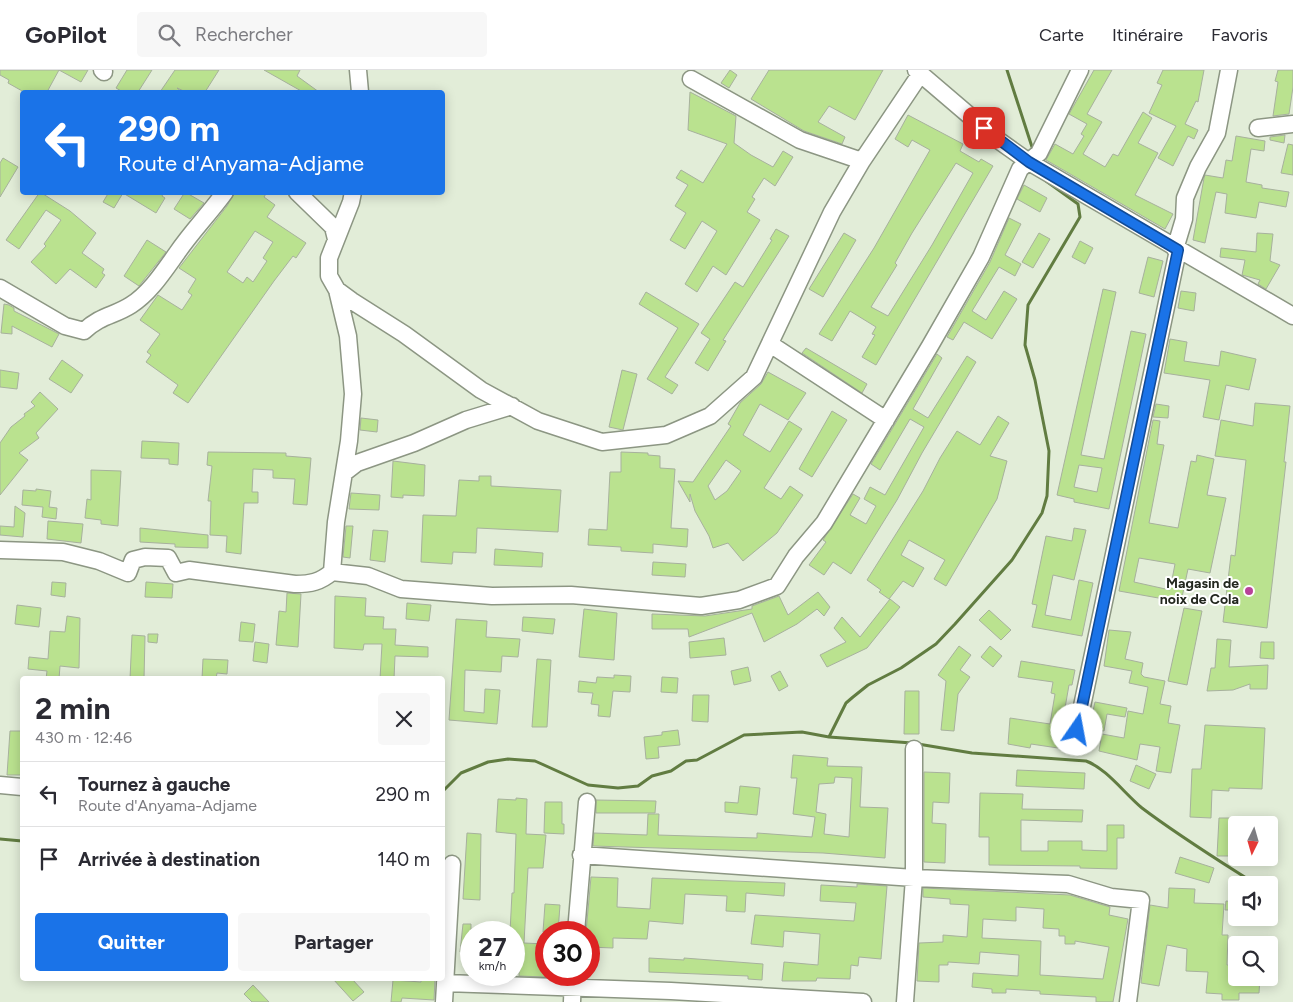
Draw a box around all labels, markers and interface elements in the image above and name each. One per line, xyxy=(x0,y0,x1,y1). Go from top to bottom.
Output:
search box xyxy=(137,12,487,57)
text: GoPilot xyxy=(25,20,107,49)
icon: search xyxy=(155,21,183,49)
text: Rechercher xyxy=(195,23,293,46)
text: Carte xyxy=(1039,24,1084,46)
text: Itinéraire xyxy=(1112,24,1183,46)
text: Favoris xyxy=(1211,24,1268,46)
pin xyxy=(963,107,1005,149)
text: 290 m xyxy=(118,108,220,150)
icon: left xyxy=(35,110,100,175)
icon: arrive xyxy=(970,114,998,142)
text: Route d'Anyama-Adjame xyxy=(118,150,364,177)
place label: Magasin de noix de Cola xyxy=(1160,575,1239,608)
marker: Magasin de noix de Cola xyxy=(1243,585,1255,597)
text: 2 min xyxy=(35,690,111,727)
button: close xyxy=(378,693,430,745)
position arrow xyxy=(1050,703,1102,755)
text: 430 m · 12:46 xyxy=(35,728,132,747)
text: Tournez à gauche xyxy=(78,773,230,796)
icon: left xyxy=(35,780,63,808)
text: 290 m xyxy=(376,783,430,806)
text: Route d'Anyama-Adjame xyxy=(78,796,257,815)
north arrow xyxy=(1228,816,1278,866)
map controls xyxy=(1228,816,1278,986)
icon: arrive xyxy=(35,845,63,873)
text: Arrivée à destination xyxy=(78,848,260,871)
text: 140 m xyxy=(377,848,430,871)
button: sound xyxy=(1228,876,1278,926)
button: Quitter xyxy=(35,913,228,971)
button: Partager xyxy=(238,913,430,971)
speed limit sign: 30 xyxy=(535,921,600,986)
text: 27 xyxy=(478,932,507,962)
button: search xyxy=(1228,936,1278,986)
text: km/h xyxy=(479,959,506,973)

